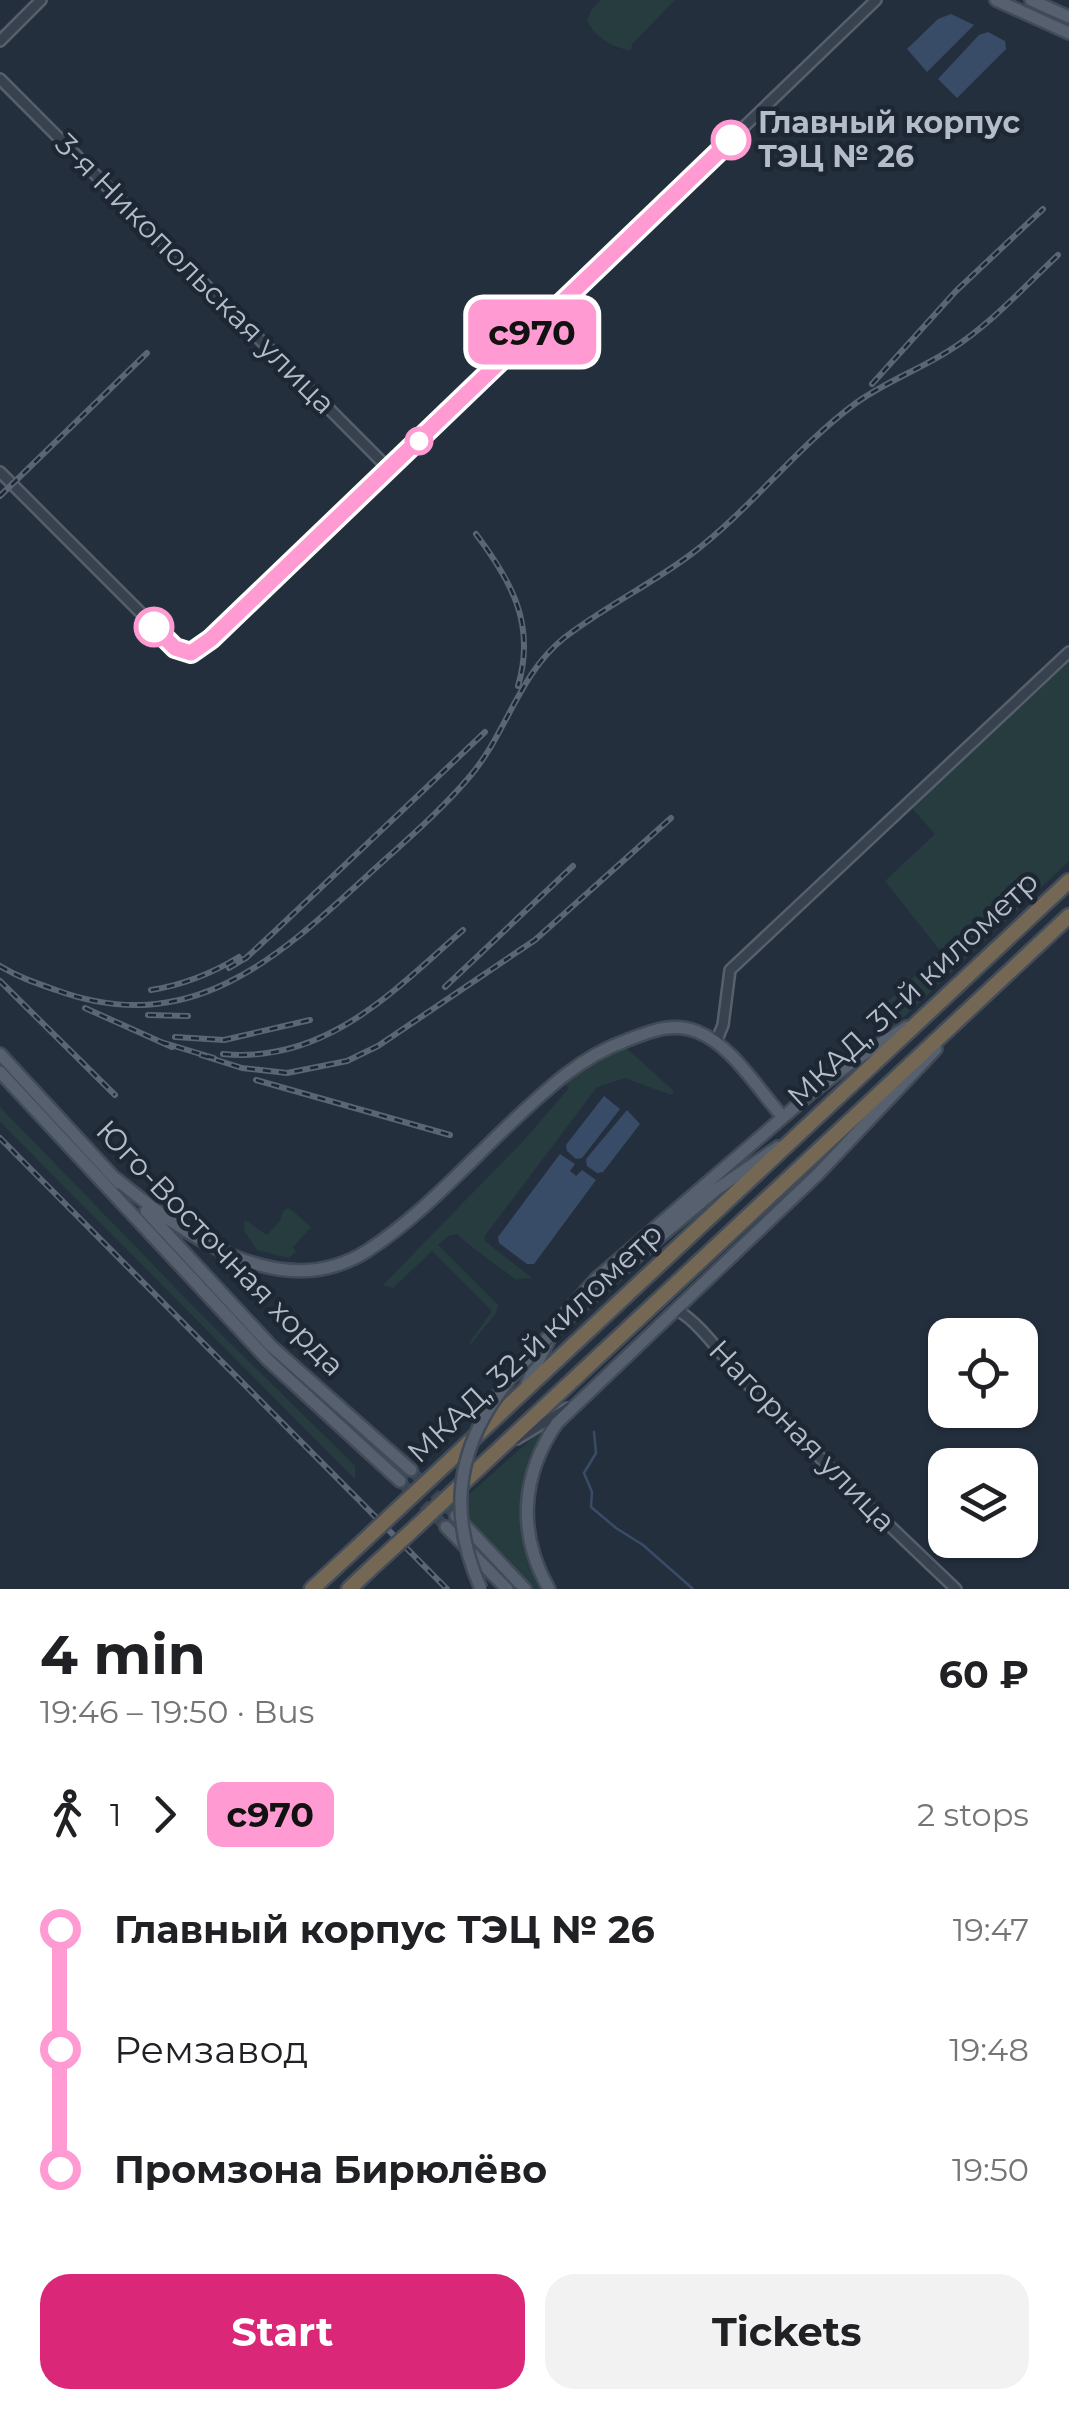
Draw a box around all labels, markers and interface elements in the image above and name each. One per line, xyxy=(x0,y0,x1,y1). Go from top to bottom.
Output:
place label: Главный корпус ТЭЦ № 26 xyxy=(758,104,1020,175)
marker: Главный корпус ТЭЦ № 26 xyxy=(712,121,750,159)
street label: 3-я Никопольская улица xyxy=(47,126,343,422)
line badge: с970 xyxy=(462,300,602,364)
text: с970 xyxy=(488,311,576,354)
unlabelled marker xyxy=(406,428,432,454)
unlabelled marker xyxy=(135,608,173,646)
street label: МКАД, 31-й километр xyxy=(780,863,1046,1115)
street label: Юго-Восточная хорда xyxy=(88,1112,352,1383)
street label: МКАД, 32-й километр xyxy=(399,1215,670,1471)
map controls xyxy=(928,1318,1038,1558)
button: locate xyxy=(928,1318,1038,1428)
street label: Нагорная улица xyxy=(701,1332,903,1539)
button: layers xyxy=(928,1448,1038,1558)
text: 4 min xyxy=(40,1621,206,1688)
text: 60 ₽ xyxy=(939,1651,1029,1698)
text: 19:46 – 19:50 · Bus xyxy=(40,1692,314,1731)
icon: walk xyxy=(40,1787,95,1842)
icon: forward xyxy=(137,1787,192,1842)
text: с970 xyxy=(227,1793,314,1836)
text: 1 xyxy=(110,1795,122,1834)
text: 2 stops xyxy=(917,1795,1029,1834)
text: Главный корпус ТЭЦ № 26 xyxy=(114,1906,655,1953)
text: 19:47 xyxy=(953,1910,1029,1949)
text: Ремзавод xyxy=(114,2026,308,2073)
text: 19:48 xyxy=(949,2030,1029,2069)
text: Промзона Бирюлёво xyxy=(114,2146,547,2193)
text: 19:50 xyxy=(952,2150,1029,2189)
button: Start xyxy=(40,2274,525,2389)
button: Tickets xyxy=(545,2274,1029,2389)

